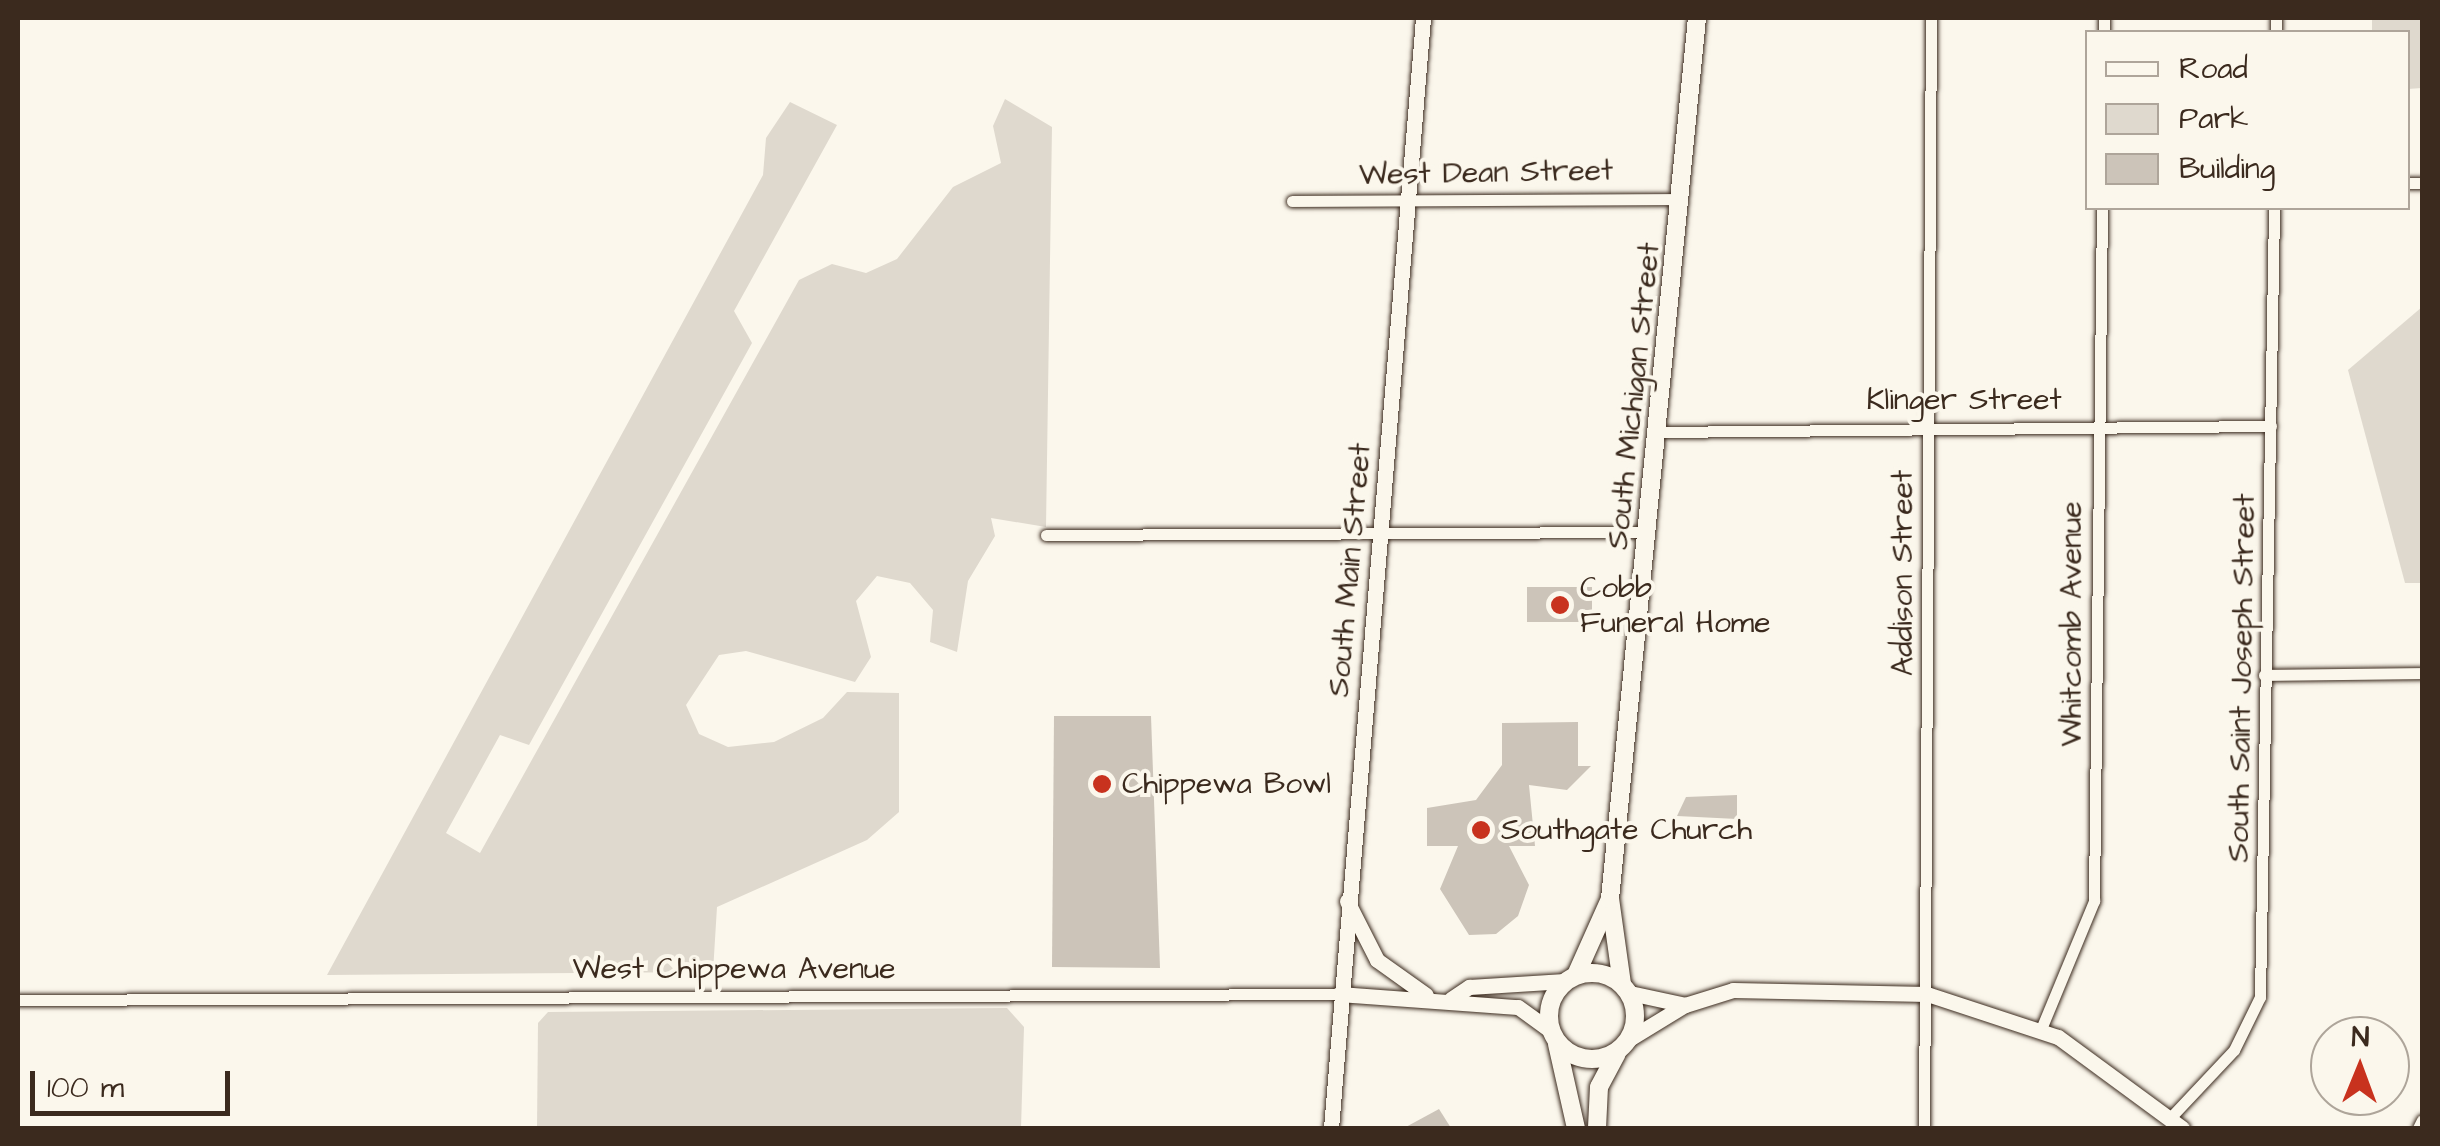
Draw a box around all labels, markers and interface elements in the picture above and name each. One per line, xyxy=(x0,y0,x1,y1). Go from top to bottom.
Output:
legend xyxy=(2085,30,2410,210)
text: Road xyxy=(2179,48,2248,90)
text: Park xyxy=(2179,98,2248,140)
text: Building xyxy=(2179,148,2275,190)
street label: West Dean Street xyxy=(1359,153,1613,193)
street label: South Michigan Street xyxy=(1600,241,1668,551)
street label: Klinger Street xyxy=(1866,382,2062,418)
street label: South Main Street xyxy=(1321,442,1379,698)
street label: Addison Street xyxy=(1885,470,1921,676)
street label: South Saint Joseph Street xyxy=(2221,493,2263,863)
street label: Whitcomb Avenue xyxy=(2054,501,2090,747)
place label: Cobb Funeral Home xyxy=(1580,570,1770,640)
marker: Cobb Funeral Home xyxy=(1549,594,1571,616)
place label: Chippewa Bowl xyxy=(1122,766,1331,802)
marker: Chippewa Bowl xyxy=(1091,773,1113,795)
place label: Southgate Church xyxy=(1501,812,1752,848)
marker: Southgate Church xyxy=(1470,819,1492,841)
street label: West Chippewa Avenue xyxy=(573,951,895,987)
north arrow xyxy=(2310,1016,2410,1116)
text: N xyxy=(2351,1018,2370,1057)
scale bar xyxy=(35,1051,235,1113)
text: 100 m xyxy=(47,1067,124,1109)

